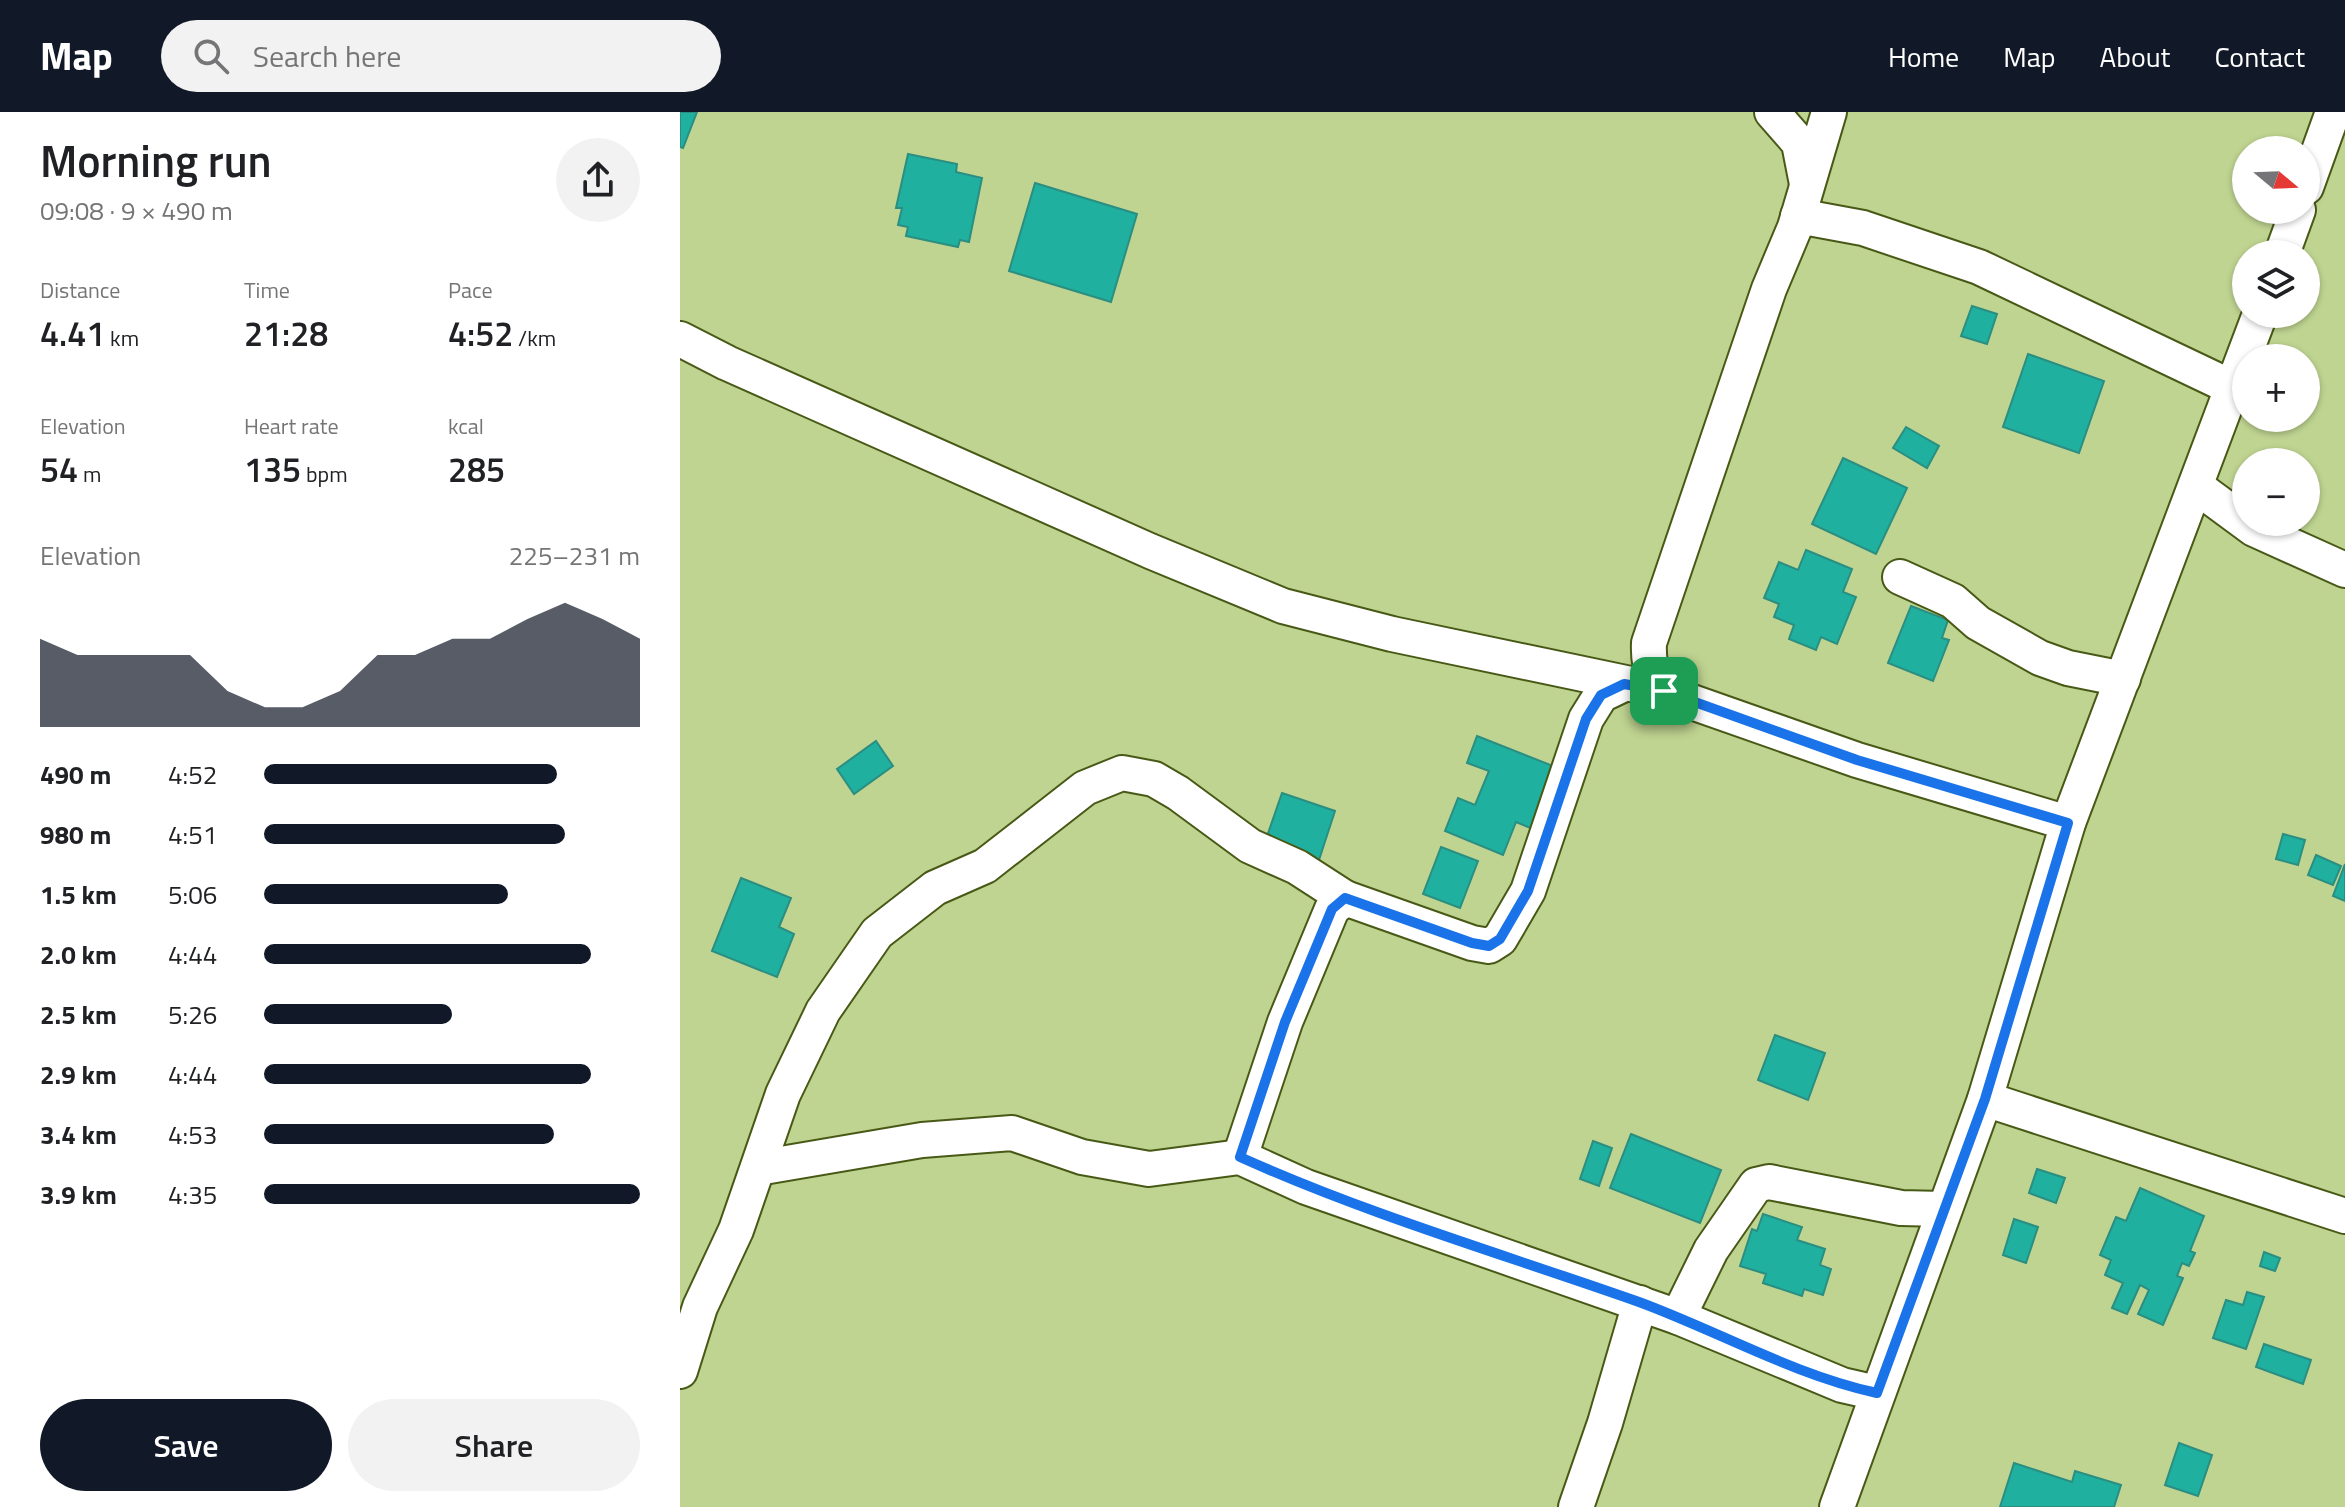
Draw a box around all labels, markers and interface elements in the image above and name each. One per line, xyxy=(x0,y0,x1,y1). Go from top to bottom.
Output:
search box xyxy=(161,20,721,92)
text: Map xyxy=(40,27,113,85)
text: Search here xyxy=(253,33,402,79)
icon: search xyxy=(189,34,233,78)
text: Home xyxy=(1888,35,1959,78)
text: Map xyxy=(2003,35,2056,78)
text: About xyxy=(2100,35,2170,78)
text: Contact xyxy=(2214,35,2305,78)
text: Morning run xyxy=(40,127,272,194)
north arrow xyxy=(2232,136,2320,224)
map controls xyxy=(2232,136,2320,536)
button: share xyxy=(556,138,640,222)
text: 09:08 · 9 × 490 m xyxy=(40,191,233,230)
button: layers xyxy=(2232,240,2320,328)
text: Distance xyxy=(40,273,120,307)
text: Time xyxy=(244,273,290,307)
text: Pace xyxy=(448,273,493,307)
text: 4.41 xyxy=(40,307,105,359)
text: 21:28 xyxy=(244,307,328,359)
text: 4:52 xyxy=(448,307,513,359)
text: km xyxy=(105,321,139,355)
text: /km xyxy=(513,321,556,355)
button: + xyxy=(2232,344,2320,432)
text: Elevation xyxy=(40,409,126,443)
text: Heart rate xyxy=(244,409,339,443)
text: kcal xyxy=(448,409,484,443)
text: 54 xyxy=(40,443,78,495)
text: 135 xyxy=(244,443,301,495)
text: 285 xyxy=(448,443,505,495)
button: − xyxy=(2232,448,2320,536)
text: m xyxy=(78,457,101,491)
text: bpm xyxy=(301,457,348,491)
text: Elevation xyxy=(40,536,141,575)
text: 225–231 m xyxy=(509,536,640,575)
pin xyxy=(1630,657,1698,725)
icon: arrive xyxy=(1642,669,1686,713)
text: 490 m xyxy=(40,755,111,794)
text: 4:52 xyxy=(168,755,217,794)
text: 980 m xyxy=(40,815,111,854)
text: 4:51 xyxy=(168,815,217,854)
text: 1.5 km xyxy=(40,875,117,914)
text: 5:06 xyxy=(168,875,217,914)
text: 2.0 km xyxy=(40,935,117,974)
text: 4:44 xyxy=(168,935,217,974)
text: 2.5 km xyxy=(40,995,117,1034)
text: 5:26 xyxy=(168,995,217,1034)
text: 2.9 km xyxy=(40,1055,117,1094)
text: 4:44 xyxy=(168,1055,217,1094)
text: 3.4 km xyxy=(40,1115,117,1154)
text: 4:53 xyxy=(168,1115,217,1154)
text: 3.9 km xyxy=(40,1175,117,1214)
text: 4:35 xyxy=(168,1175,217,1214)
button: Save xyxy=(40,1399,332,1491)
button: Share xyxy=(348,1399,640,1491)

